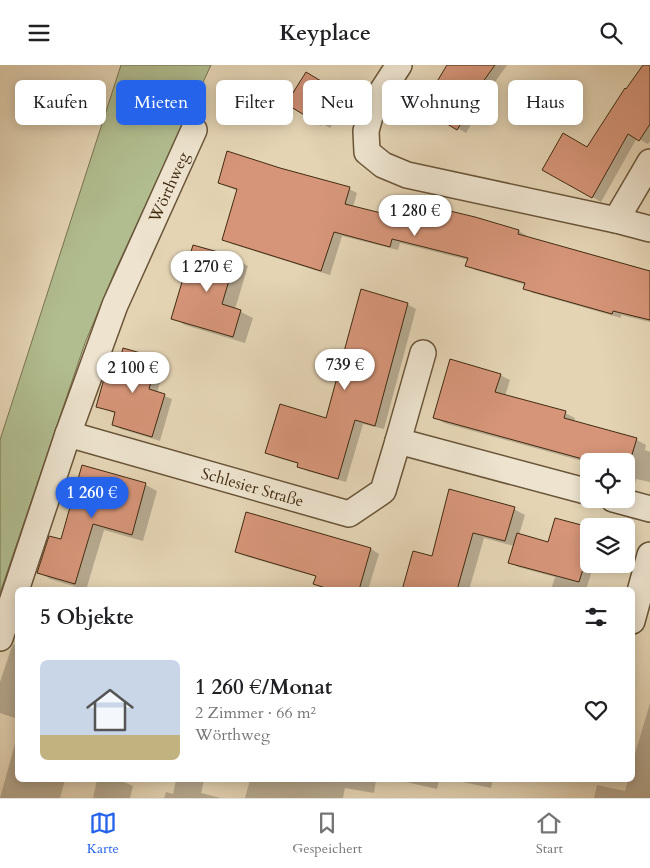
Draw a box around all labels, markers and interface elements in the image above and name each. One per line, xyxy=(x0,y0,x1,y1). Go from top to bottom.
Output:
text: Keyplace xyxy=(279,18,371,48)
icon: menu xyxy=(25,19,53,47)
icon: search xyxy=(597,19,625,47)
chip: Kaufen xyxy=(15,80,106,125)
chip: Mieten xyxy=(116,80,206,125)
chip: Filter xyxy=(216,80,293,125)
chip: Neu xyxy=(303,80,372,125)
chip: Wohnung xyxy=(382,80,498,125)
chip: Haus xyxy=(508,80,583,125)
street label: Wörthweg xyxy=(143,148,195,227)
pin: 1 280 € xyxy=(369,195,461,237)
text: 1 280 € xyxy=(390,200,440,222)
pin: 1 270 € xyxy=(161,251,253,293)
text: 1 270 € xyxy=(182,256,232,278)
pin: 739 € xyxy=(310,349,380,391)
pin: 2 100 € xyxy=(87,351,179,394)
text: 739 € xyxy=(326,354,364,376)
text: 2 100 € xyxy=(108,357,158,379)
map controls xyxy=(580,453,635,573)
button: locate xyxy=(580,453,635,508)
street label: Schlesier Straße xyxy=(199,463,306,513)
pin: 1 260 € xyxy=(46,477,138,519)
text: 1 260 € xyxy=(67,482,117,504)
button: layers xyxy=(580,518,635,573)
text: 5 Objekte xyxy=(40,603,134,632)
icon: filters xyxy=(582,603,610,631)
text: 1 260 €/Monat xyxy=(195,673,332,702)
icon: home xyxy=(80,680,140,740)
icon: heart xyxy=(582,696,610,724)
text: 2 Zimmer · 66 m² xyxy=(195,702,316,724)
text: Wörthweg xyxy=(195,724,270,746)
tab: Karte xyxy=(87,809,119,858)
tab: Gespeichert xyxy=(292,809,362,858)
tab: Start xyxy=(535,809,563,858)

